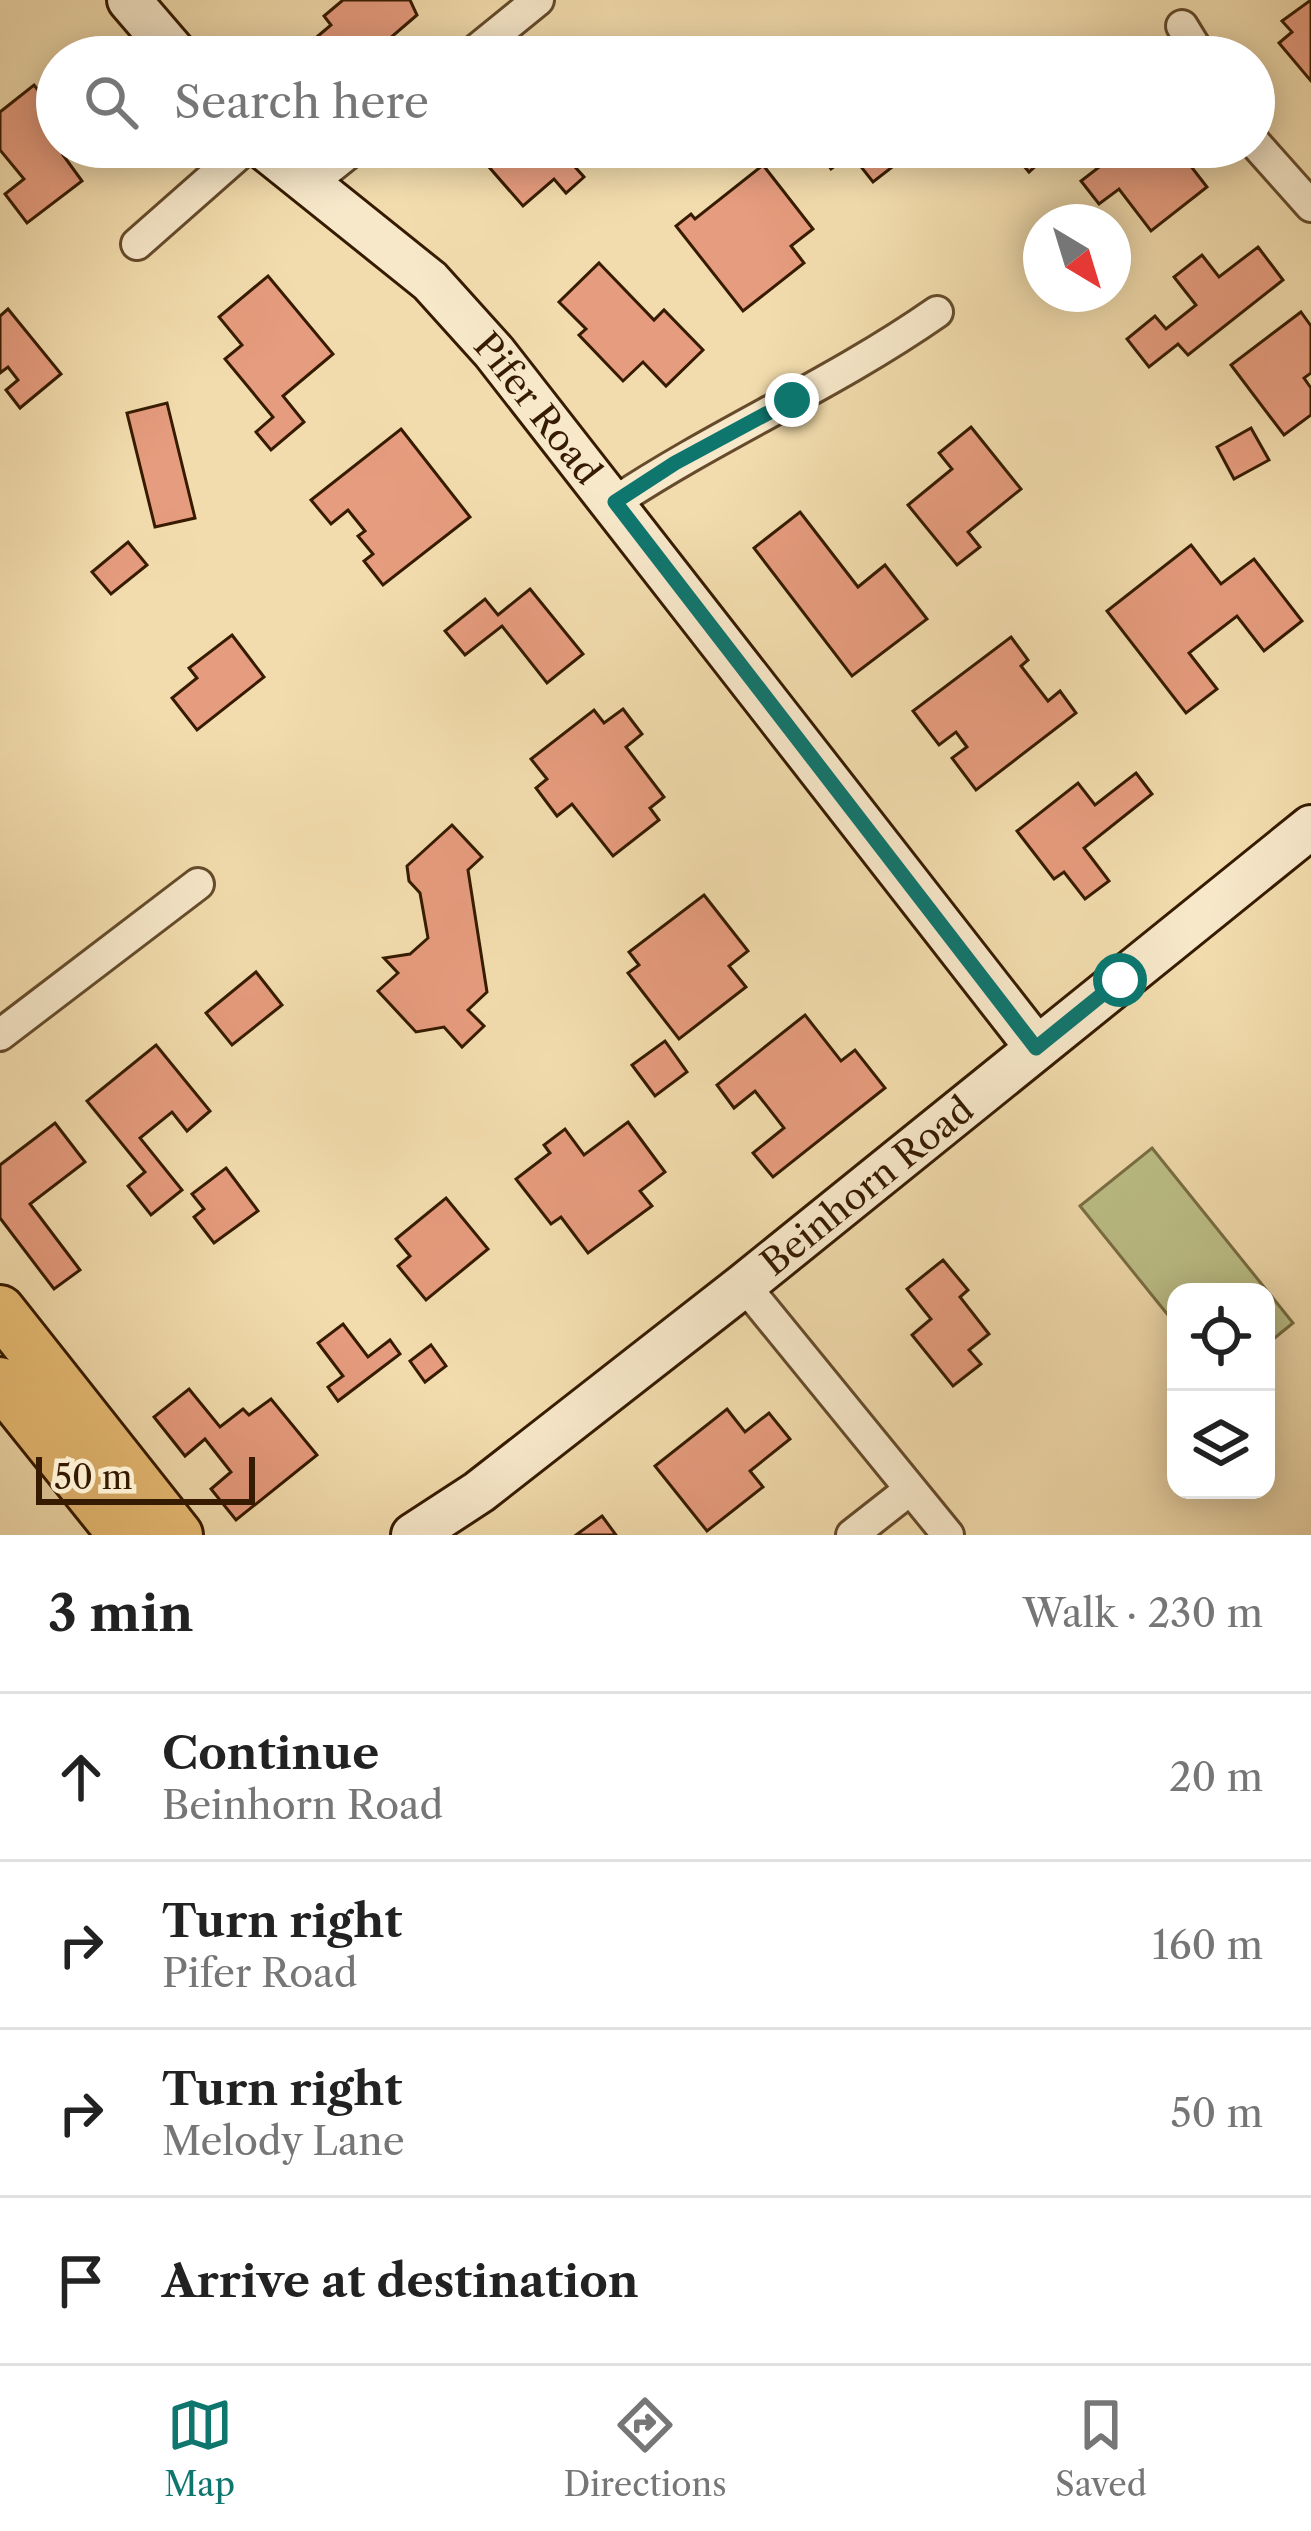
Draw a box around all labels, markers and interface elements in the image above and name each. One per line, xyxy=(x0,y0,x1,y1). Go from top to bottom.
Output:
search box xyxy=(36,36,1275,168)
icon: search xyxy=(78,69,144,135)
text: Search here xyxy=(174,74,429,130)
north arrow xyxy=(1023,204,1131,312)
street label: Pifer Road xyxy=(465,323,611,493)
route end xyxy=(765,373,819,427)
route start xyxy=(1093,953,1147,1007)
street label: Beinhorn Road xyxy=(752,1087,982,1284)
map controls xyxy=(1167,1283,1275,1499)
button: locate xyxy=(1167,1283,1275,1391)
button: layers xyxy=(1167,1391,1275,1499)
scale bar xyxy=(36,1451,255,1504)
text: 50 m xyxy=(54,1457,132,1498)
text: 3 min xyxy=(48,1582,194,1644)
text: Walk · 230 m xyxy=(1023,1589,1263,1637)
text: Continue xyxy=(162,1725,379,1781)
icon: ahead xyxy=(48,1744,114,1810)
text: 20 m xyxy=(1169,1753,1263,1801)
text: Beinhorn Road xyxy=(162,1781,443,1829)
text: Turn right xyxy=(162,1893,402,1949)
icon: right xyxy=(48,1912,114,1978)
text: 160 m xyxy=(1152,1921,1263,1969)
text: Pifer Road xyxy=(162,1949,357,1997)
text: Turn right xyxy=(162,2061,402,2117)
icon: right xyxy=(48,2080,114,2146)
text: 50 m xyxy=(1170,2089,1263,2137)
text: Melody Lane xyxy=(162,2117,405,2165)
icon: arrive xyxy=(48,2248,114,2314)
text: Arrive at destination xyxy=(162,2253,639,2309)
tab: Map xyxy=(164,2392,235,2505)
tab: Directions xyxy=(564,2392,727,2505)
tab: Saved xyxy=(1055,2392,1147,2505)

